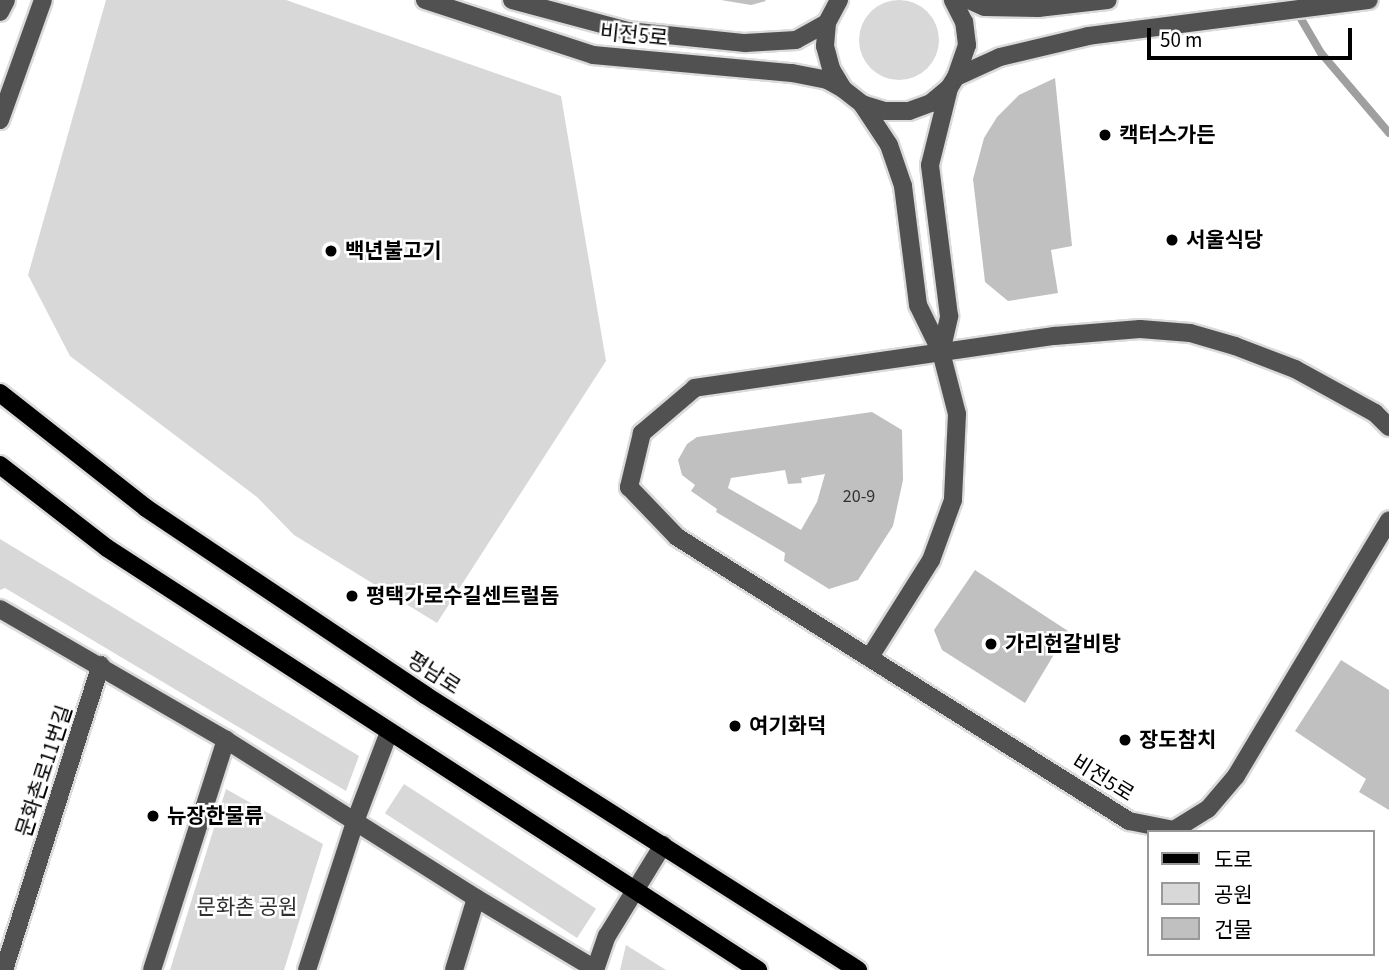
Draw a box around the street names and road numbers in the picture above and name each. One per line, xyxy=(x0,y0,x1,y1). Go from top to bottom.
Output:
street label: 비전5로 xyxy=(599,19,669,51)
street label: 평남로 xyxy=(403,647,465,699)
street label: 문화촌로11번길 xyxy=(11,702,77,840)
street label: 비전5로 xyxy=(1067,749,1139,807)

